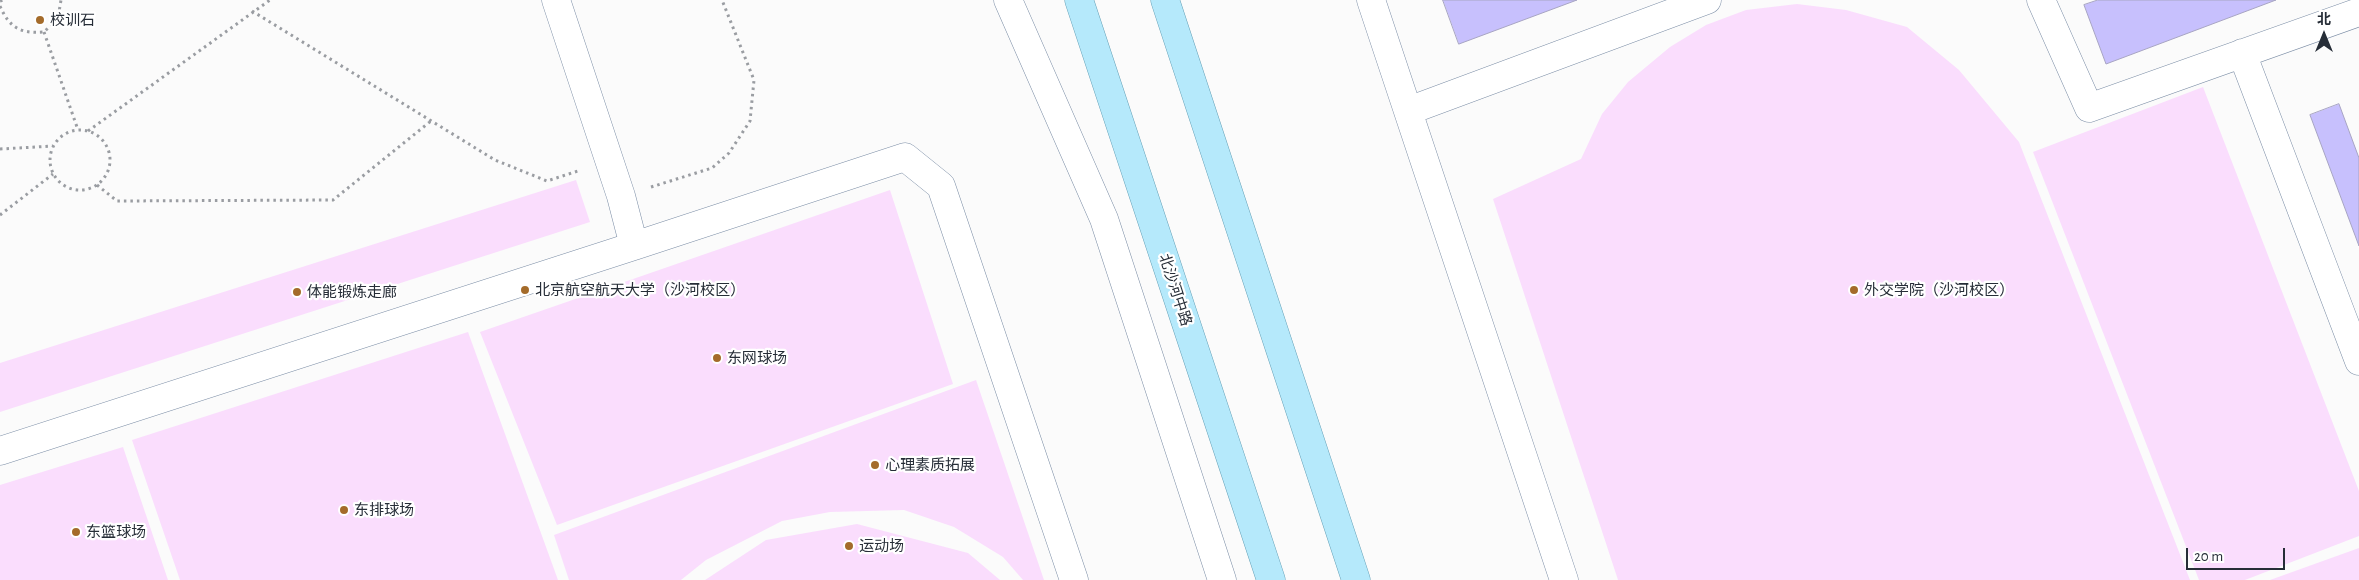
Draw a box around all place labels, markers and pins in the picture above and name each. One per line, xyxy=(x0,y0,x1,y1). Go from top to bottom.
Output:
place label: 校训石 xyxy=(50,11,95,29)
marker: 校训石 xyxy=(34,14,46,26)
place label: 北京航空航天大学（沙河校区） xyxy=(535,281,745,299)
place label: 外交学院（沙河校区） xyxy=(1864,281,2014,299)
place label: 体能锻炼走廊 xyxy=(307,283,397,301)
marker: 北京航空航天大学（沙河校区） xyxy=(519,284,531,296)
marker: 外交学院（沙河校区） xyxy=(1848,284,1860,296)
marker: 体能锻炼走廊 xyxy=(291,286,303,298)
place label: 东网球场 xyxy=(727,349,787,367)
marker: 东网球场 xyxy=(711,352,723,364)
place label: 心理素质拓展 xyxy=(885,456,975,474)
marker: 心理素质拓展 xyxy=(869,459,881,471)
place label: 东排球场 xyxy=(354,501,414,519)
marker: 东排球场 xyxy=(338,504,350,516)
place label: 东篮球场 xyxy=(86,523,146,541)
marker: 东篮球场 xyxy=(70,526,82,538)
place label: 运动场 xyxy=(859,537,904,555)
marker: 运动场 xyxy=(843,540,855,552)

